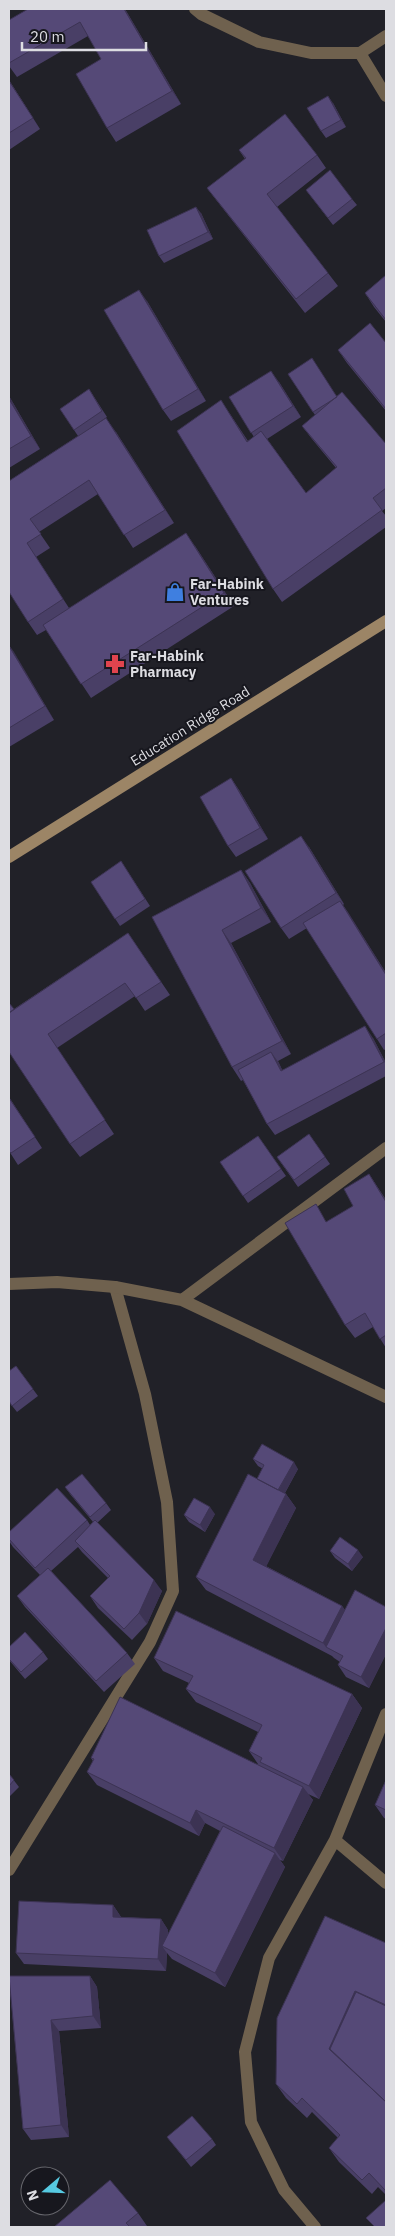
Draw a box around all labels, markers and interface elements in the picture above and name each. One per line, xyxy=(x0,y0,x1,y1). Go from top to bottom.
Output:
scale bar xyxy=(22,20,146,52)
text: 20 m xyxy=(30,27,65,46)
place label: Far-Habink Ventures xyxy=(190,575,265,609)
shop icon: Far-Habink Ventures xyxy=(164,581,186,603)
place label: Far-Habink Pharmacy xyxy=(130,647,205,681)
pharmacy icon: Far-Habink Pharmacy xyxy=(104,653,126,675)
street label: Education Ridge Road xyxy=(127,682,253,770)
north arrow xyxy=(20,2166,70,2216)
text: N xyxy=(23,2188,43,2203)

